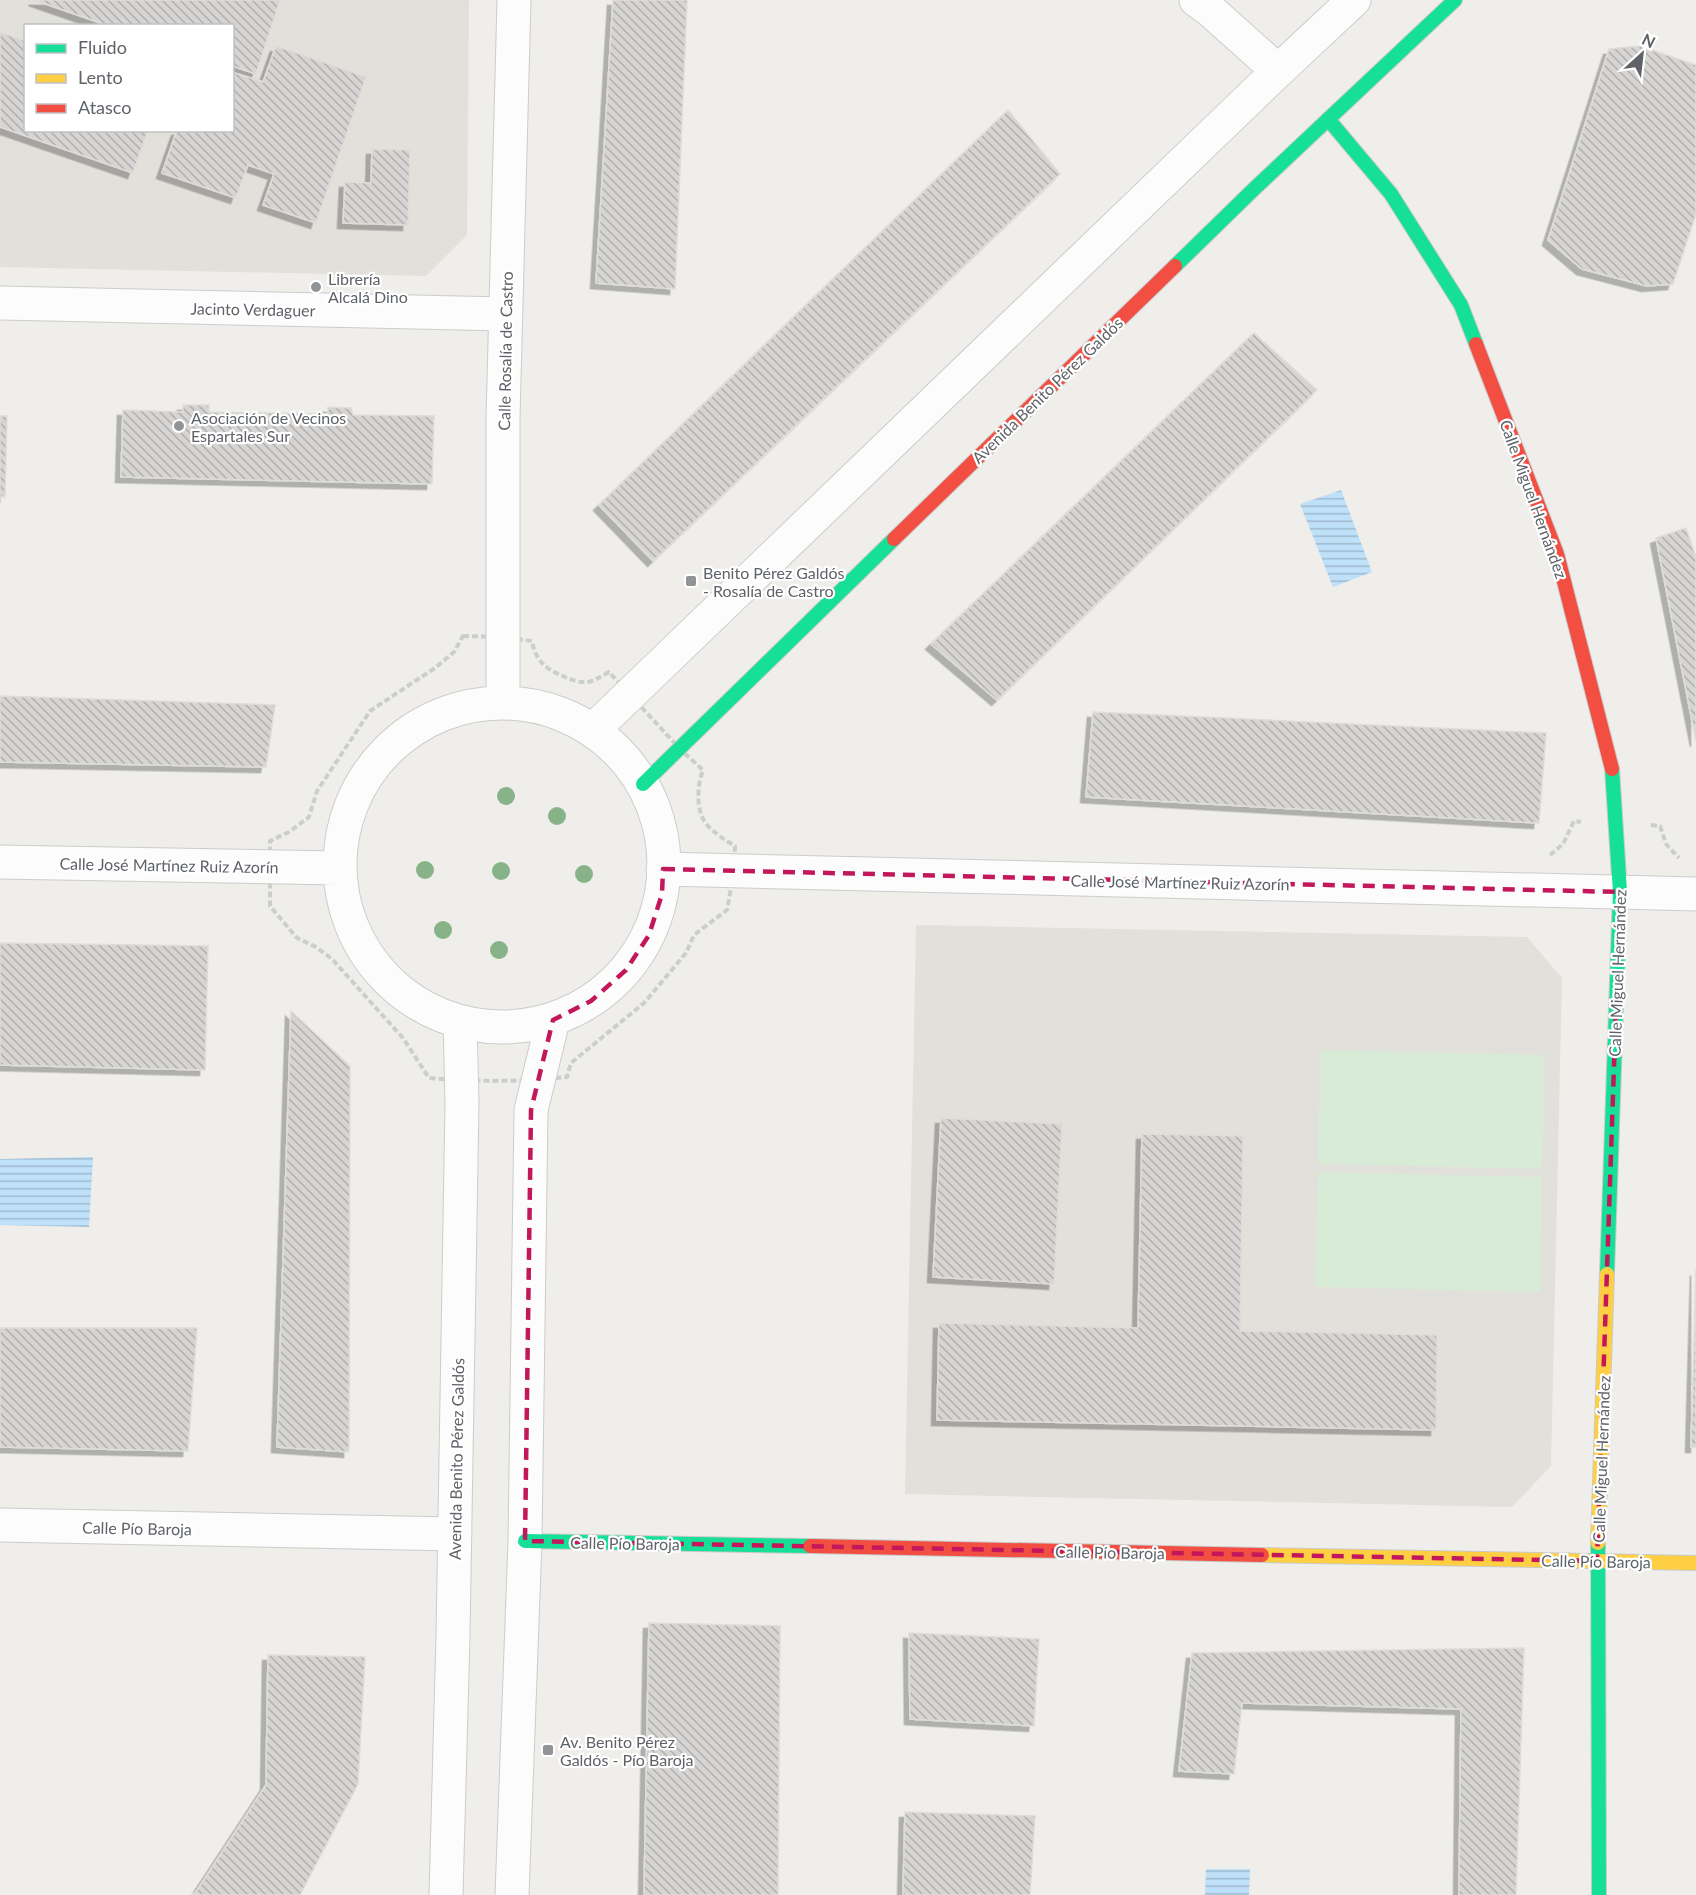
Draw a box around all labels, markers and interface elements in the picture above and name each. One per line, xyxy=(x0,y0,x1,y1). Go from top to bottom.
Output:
legend xyxy=(24,24,234,132)
north arrow xyxy=(1612,24,1672,84)
text: N xyxy=(1639,29,1659,51)
text: Fluido xyxy=(78,36,127,58)
text: Lento xyxy=(78,66,123,88)
text: Atasco xyxy=(78,96,131,118)
place label: Librería Alcalá Dino xyxy=(328,269,408,306)
street label: Calle Rosalía de Castro xyxy=(494,271,516,431)
marker: Librería Alcalá Dino xyxy=(309,280,323,294)
street label: Jacinto Verdaguer xyxy=(190,298,316,320)
street label: Avenida Benito Pérez Galdós xyxy=(968,313,1126,467)
place label: Asociación de Vecinos Espartales Sur xyxy=(191,408,346,445)
street label: Calle Miguel Hernández xyxy=(1496,417,1572,581)
marker: Asociación de Vecinos Espartales Sur xyxy=(172,419,186,433)
place label: Benito Pérez Galdós - Rosalía de Castro xyxy=(703,563,845,600)
marker: Benito Pérez Galdós - Rosalía de Castro xyxy=(684,574,698,588)
street label: Calle José Martínez Ruiz Azorín xyxy=(59,854,279,876)
street label: Calle José Martínez Ruiz Azorín xyxy=(1070,871,1290,893)
street label: Calle Miguel Hernández xyxy=(1605,889,1629,1057)
street label: Avenida Benito Pérez Galdós xyxy=(445,1358,467,1560)
street label: Calle Miguel Hernández xyxy=(1589,1375,1613,1543)
street label: Calle Pío Baroja xyxy=(82,1518,192,1538)
street label: Calle Pío Baroja xyxy=(570,1533,680,1553)
street label: Calle Pío Baroja xyxy=(1055,1542,1165,1562)
street label: Calle Pío Baroja xyxy=(1541,1551,1651,1571)
place label: Av. Benito Pérez Galdós - Pío Baroja xyxy=(560,1732,694,1769)
marker: Av. Benito Pérez Galdós - Pío Baroja xyxy=(541,1743,555,1757)

